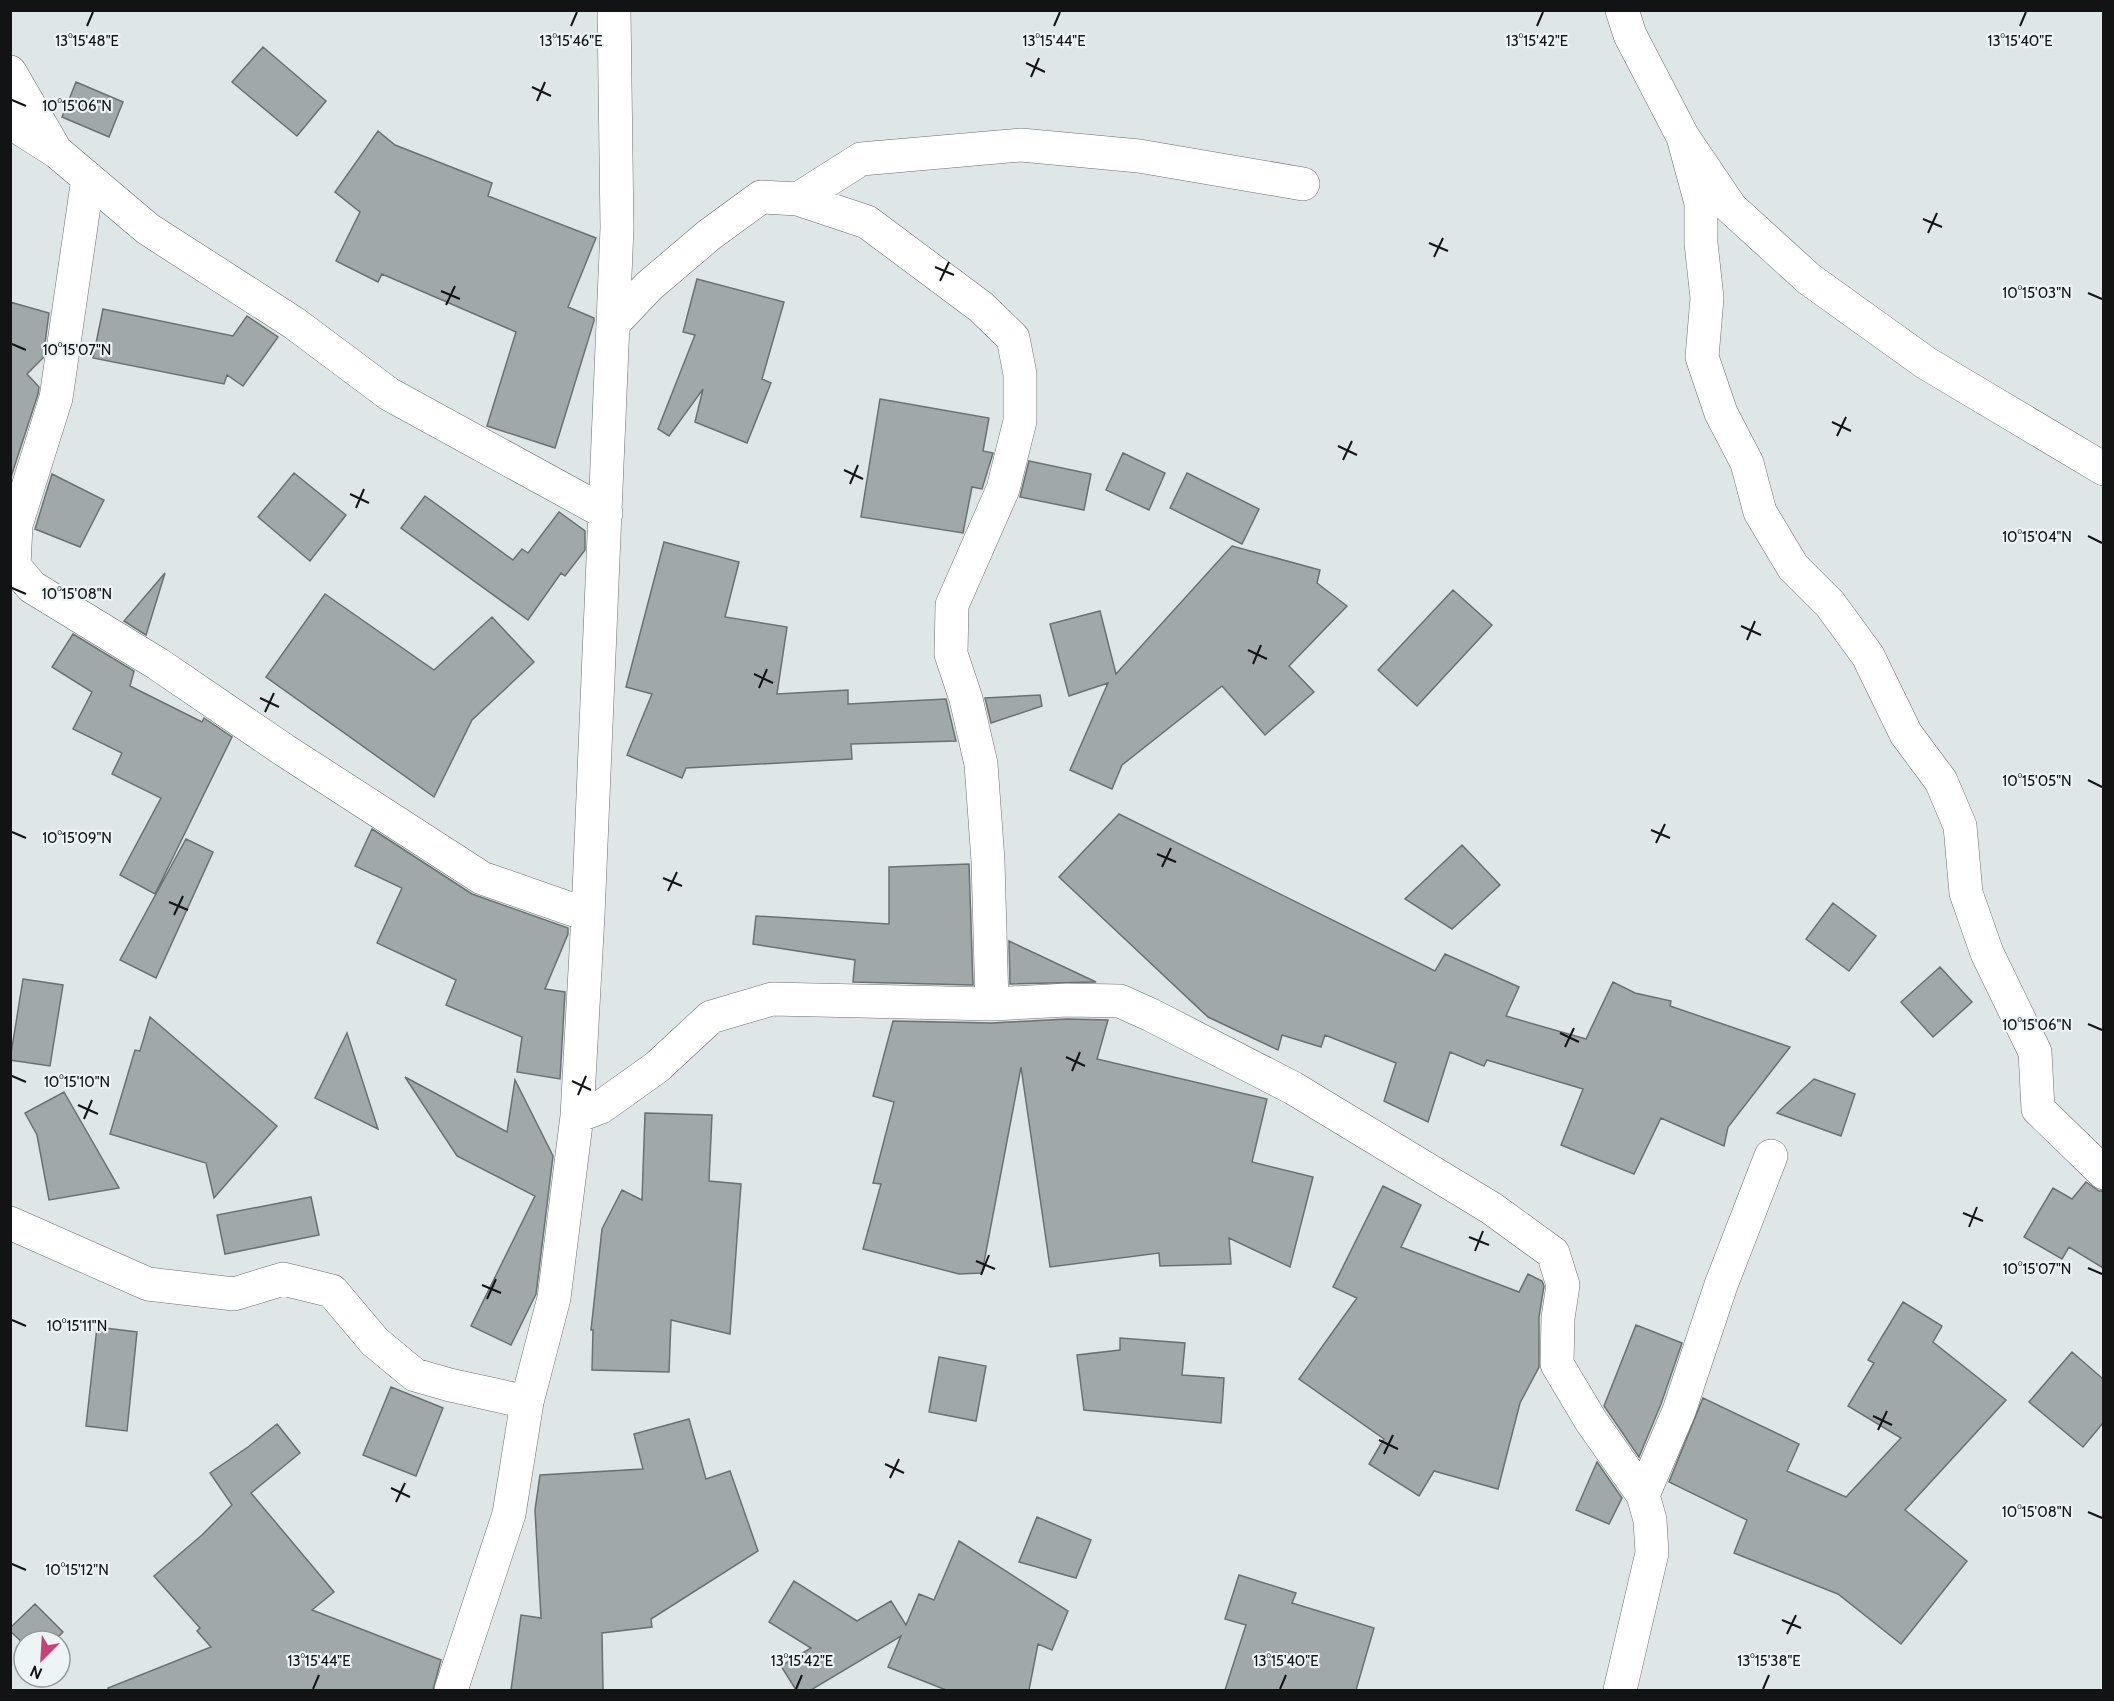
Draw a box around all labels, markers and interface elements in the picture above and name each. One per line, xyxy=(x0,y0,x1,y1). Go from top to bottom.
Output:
text: 13°15'48"E xyxy=(55,32,119,50)
text: 13°15'46"E xyxy=(540,32,603,50)
text: 13°15'44"E xyxy=(1023,32,1085,50)
text: 13°15'42"E xyxy=(1506,32,1568,50)
text: 13°15'40"E xyxy=(1988,32,2052,50)
text: 10°15'06"N xyxy=(42,97,112,115)
text: 10°15'03"N xyxy=(2002,284,2072,302)
text: 10°15'07"N xyxy=(43,341,111,359)
text: 10°15'04"N xyxy=(2002,528,2072,546)
text: 10°15'08"N xyxy=(42,585,112,603)
text: 10°15'05"N xyxy=(2002,772,2072,790)
text: 10°15'09"N xyxy=(42,829,112,847)
text: 10°15'06"N xyxy=(2002,1016,2072,1034)
text: 10°15'10"N xyxy=(44,1073,110,1091)
text: 10°15'07"N xyxy=(2003,1260,2071,1278)
text: 10°15'11"N xyxy=(47,1317,107,1335)
text: 10°15'08"N xyxy=(2002,1503,2072,1521)
text: 10°15'12"N xyxy=(45,1561,109,1579)
north arrow xyxy=(12,1629,72,1689)
text: 13°15'44"E xyxy=(288,1652,350,1670)
text: 13°15'42"E xyxy=(771,1652,833,1670)
text: 13°15'40"E xyxy=(1254,1652,1318,1670)
text: 13°15'38"E xyxy=(1737,1652,1801,1670)
text: N xyxy=(27,1661,45,1683)

